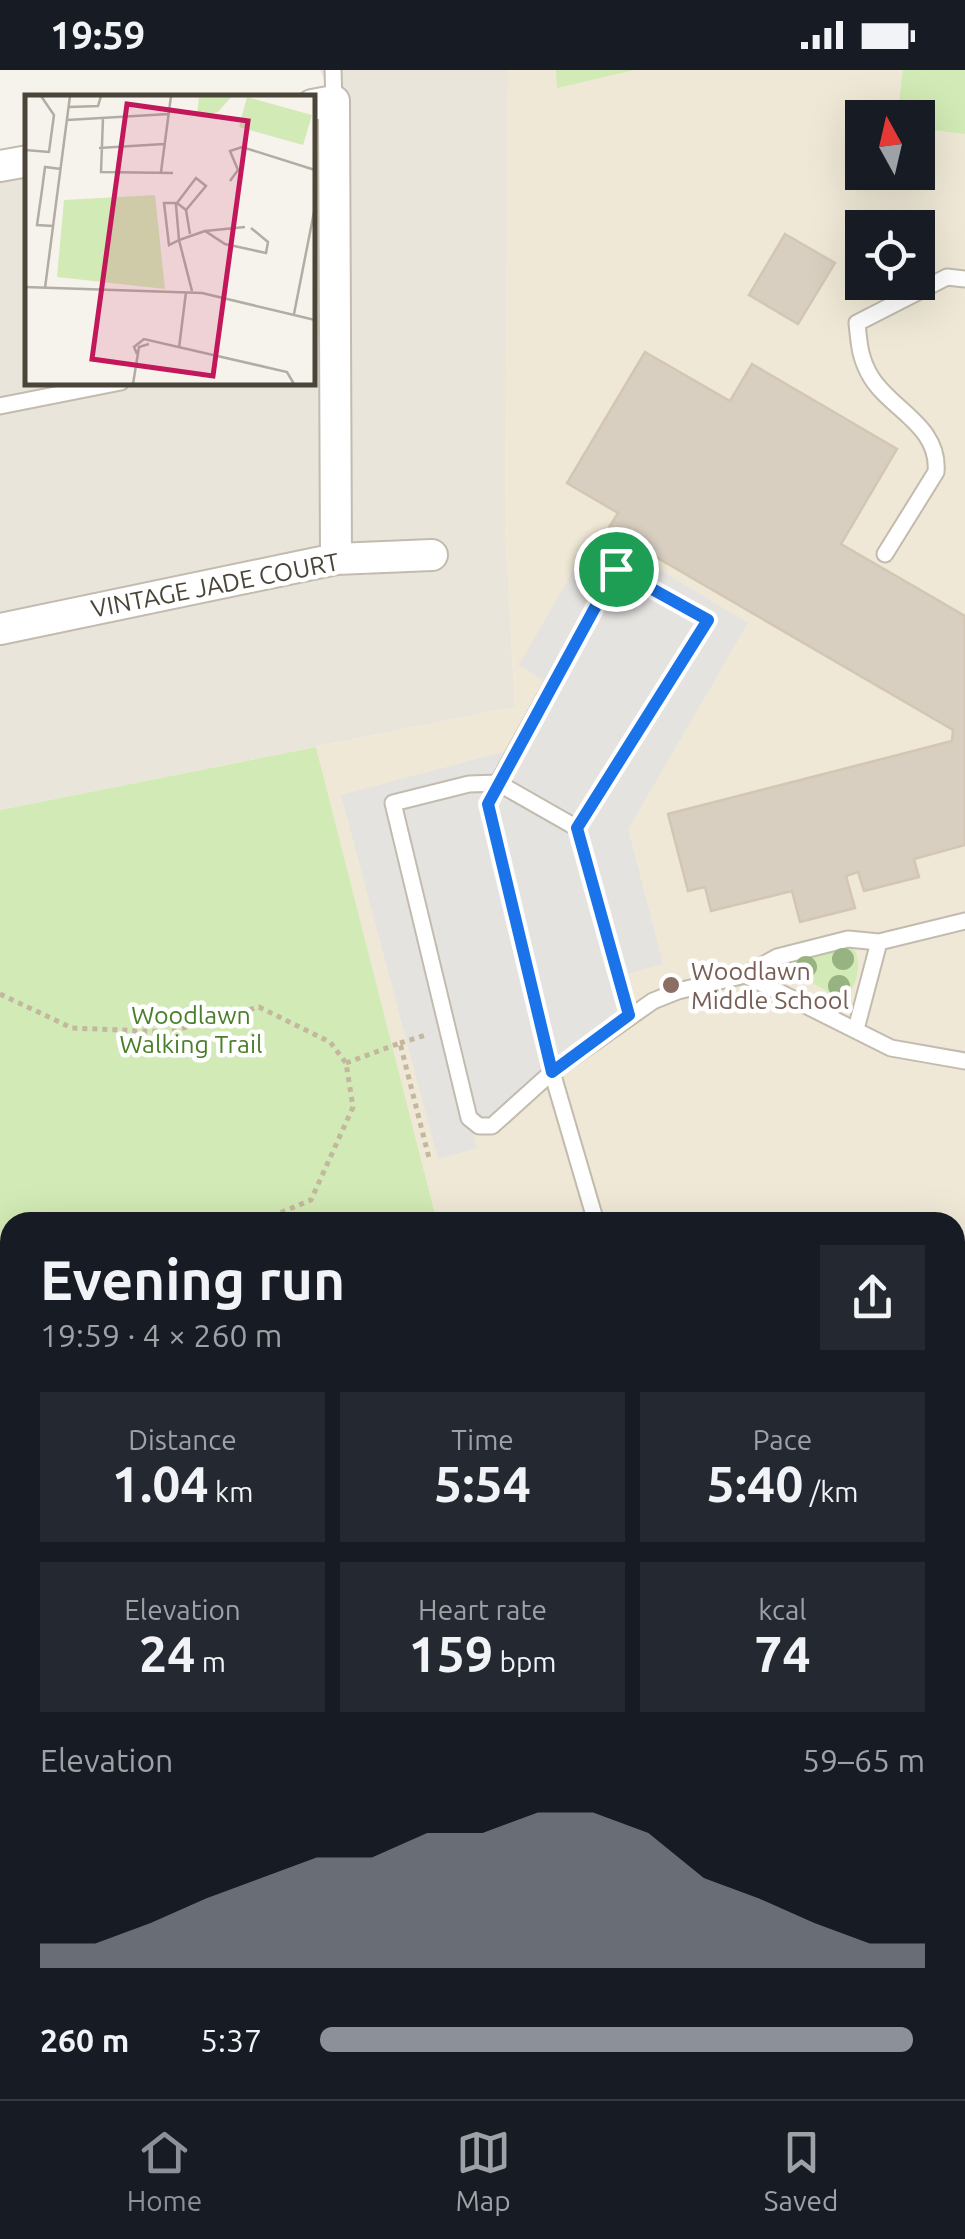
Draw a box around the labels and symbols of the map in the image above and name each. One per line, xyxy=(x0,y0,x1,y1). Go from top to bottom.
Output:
inset map xyxy=(25,95,315,385)
north arrow xyxy=(845,100,935,190)
pin xyxy=(574,527,659,612)
street label: VINTAGE JADE COURT xyxy=(89,547,341,623)
place label: Woodlawn Middle School xyxy=(691,957,849,1014)
marker: Woodlawn Middle School xyxy=(660,974,682,996)
park label: Woodlawn Walking Trail xyxy=(119,1001,263,1058)

